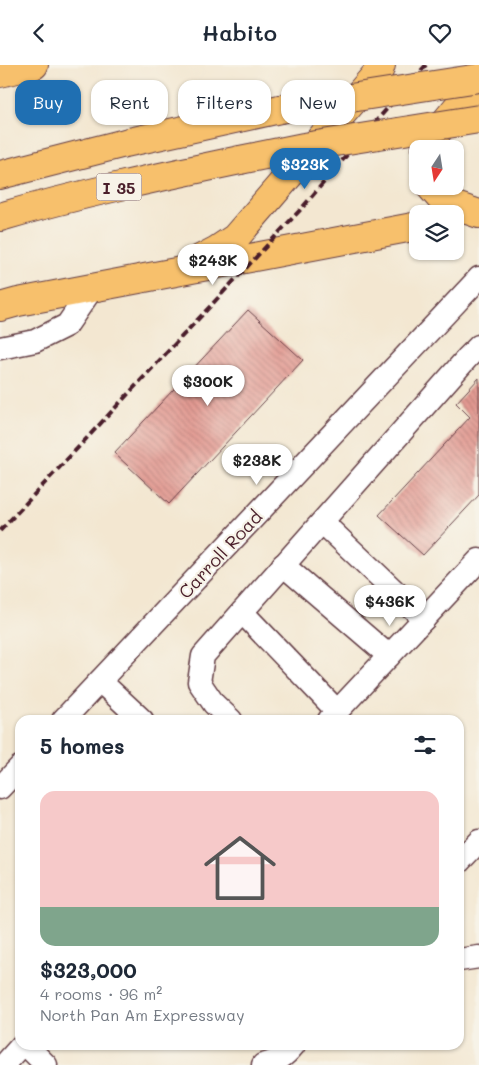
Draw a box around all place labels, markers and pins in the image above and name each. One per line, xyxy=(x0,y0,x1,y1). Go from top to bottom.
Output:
pin: $323K xyxy=(270,147,340,190)
pin: $243K xyxy=(178,243,248,286)
pin: $300K xyxy=(173,365,243,407)
pin: $238K xyxy=(222,443,292,486)
pin: $436K xyxy=(355,585,425,627)

